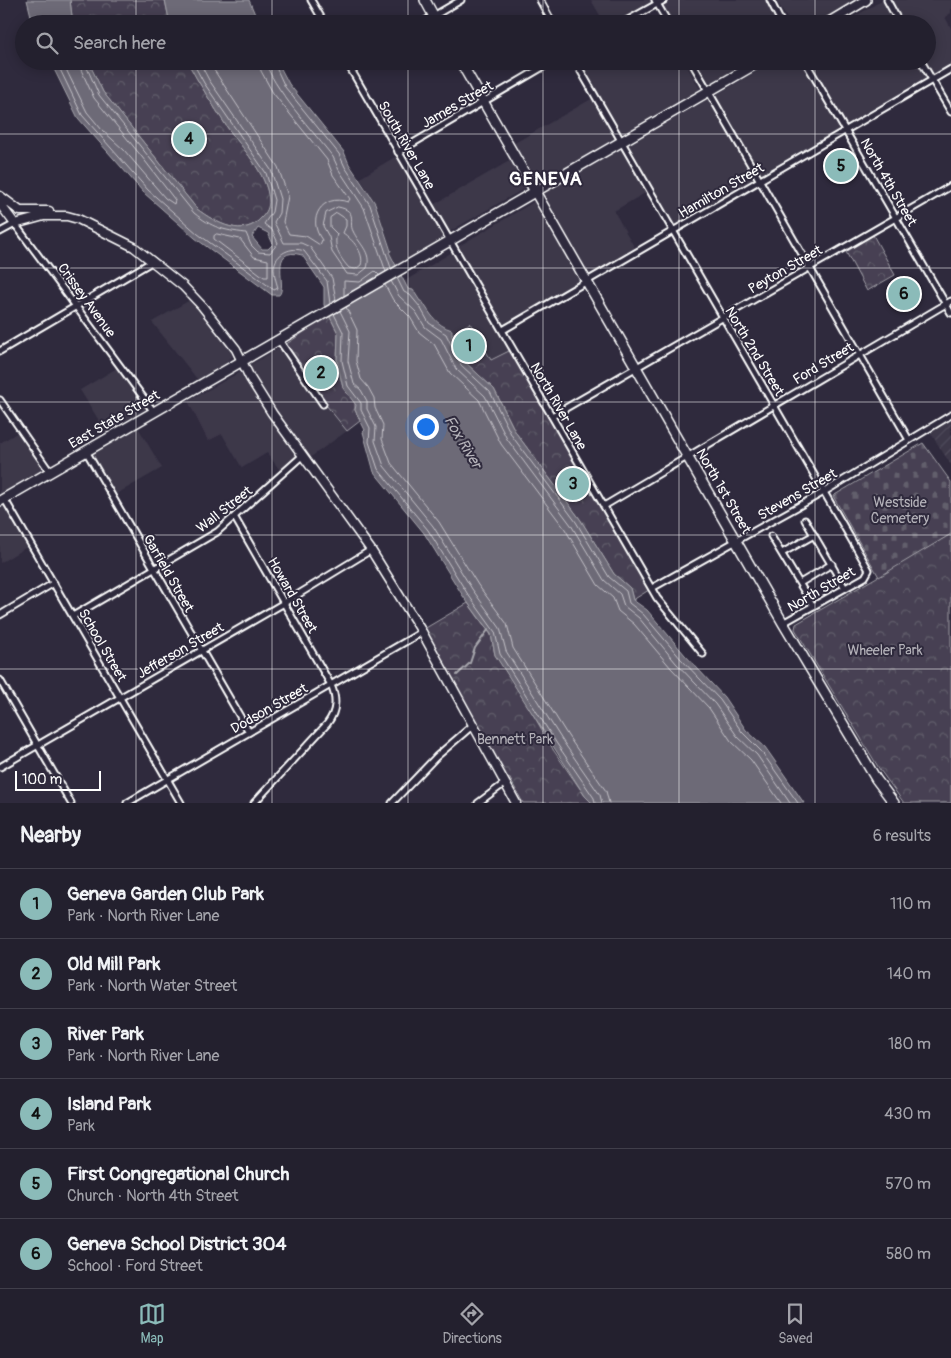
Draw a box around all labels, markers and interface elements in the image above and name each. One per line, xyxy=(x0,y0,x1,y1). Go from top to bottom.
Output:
search box xyxy=(15,15,936,70)
icon: search xyxy=(33,29,61,57)
text: Search here xyxy=(73,31,166,55)
street label: James Street xyxy=(418,77,496,132)
street label: South River Lane xyxy=(374,98,439,192)
pin: 4 xyxy=(173,120,205,158)
street label: North 4th Street xyxy=(857,135,921,229)
pin: 5 xyxy=(825,147,857,185)
street label: Hamilton Street xyxy=(676,159,767,222)
district label: GENEVA xyxy=(509,167,583,191)
street label: Peyton Street xyxy=(745,241,826,297)
street label: Crissey Avenue xyxy=(54,260,119,341)
pin: 6 xyxy=(888,275,920,313)
street label: North 2nd Street xyxy=(721,304,788,399)
pin: 1 xyxy=(453,327,485,365)
street label: Ford Street xyxy=(790,338,857,388)
pin: 2 xyxy=(305,354,337,392)
street label: North River Lane xyxy=(527,359,591,453)
street label: East State Street xyxy=(66,386,163,452)
water label: Fox River xyxy=(439,412,487,474)
your location xyxy=(413,414,439,440)
street label: North 1st Street xyxy=(692,446,755,537)
pin: 3 xyxy=(557,465,589,503)
street label: Stevens Street xyxy=(755,465,840,524)
street label: Wall Street xyxy=(193,482,256,536)
park label: Westside Cemetery xyxy=(871,494,929,527)
street label: Garfield Street xyxy=(139,531,198,616)
street label: Howard Street xyxy=(264,554,321,637)
street label: North Street xyxy=(784,563,858,616)
street label: School Street xyxy=(75,606,130,685)
street label: Jefferson Street xyxy=(134,619,227,682)
park label: Wheeler Park xyxy=(847,642,923,659)
street label: Dodson Street xyxy=(228,679,311,737)
park label: Bennett Park xyxy=(477,731,553,748)
scale bar xyxy=(15,768,101,791)
text: 100 m xyxy=(22,771,62,788)
text: Nearby xyxy=(20,822,81,849)
text: 6 results xyxy=(873,826,931,846)
text: Geneva Garden Club Park xyxy=(67,882,264,906)
text: 1 xyxy=(33,894,39,914)
text: 110 m xyxy=(890,894,931,914)
text: Park · North River Lane xyxy=(67,906,219,926)
text: Old Mill Park xyxy=(67,952,161,976)
text: 2 xyxy=(32,964,40,984)
text: 140 m xyxy=(887,964,931,984)
text: Park · North Water Street xyxy=(67,976,237,996)
text: River Park xyxy=(67,1022,144,1046)
text: 3 xyxy=(32,1034,40,1054)
text: 180 m xyxy=(888,1034,931,1054)
text: Park · North River Lane xyxy=(67,1046,219,1066)
text: Island Park xyxy=(67,1092,151,1116)
text: 4 xyxy=(31,1104,41,1124)
text: 430 m xyxy=(884,1104,931,1124)
text: Park xyxy=(67,1116,95,1136)
text: First Congregational Church xyxy=(67,1162,289,1186)
text: 5 xyxy=(32,1174,40,1194)
text: 570 m xyxy=(885,1174,931,1194)
text: Church · North 4th Street xyxy=(67,1186,239,1206)
text: Geneva School District 304 xyxy=(67,1232,287,1256)
text: 6 xyxy=(31,1244,41,1264)
text: 580 m xyxy=(886,1244,931,1264)
text: School · Ford Street xyxy=(67,1256,203,1276)
tab: Map xyxy=(138,1300,166,1347)
tab: Directions xyxy=(442,1300,502,1347)
tab: Saved xyxy=(778,1300,813,1347)

